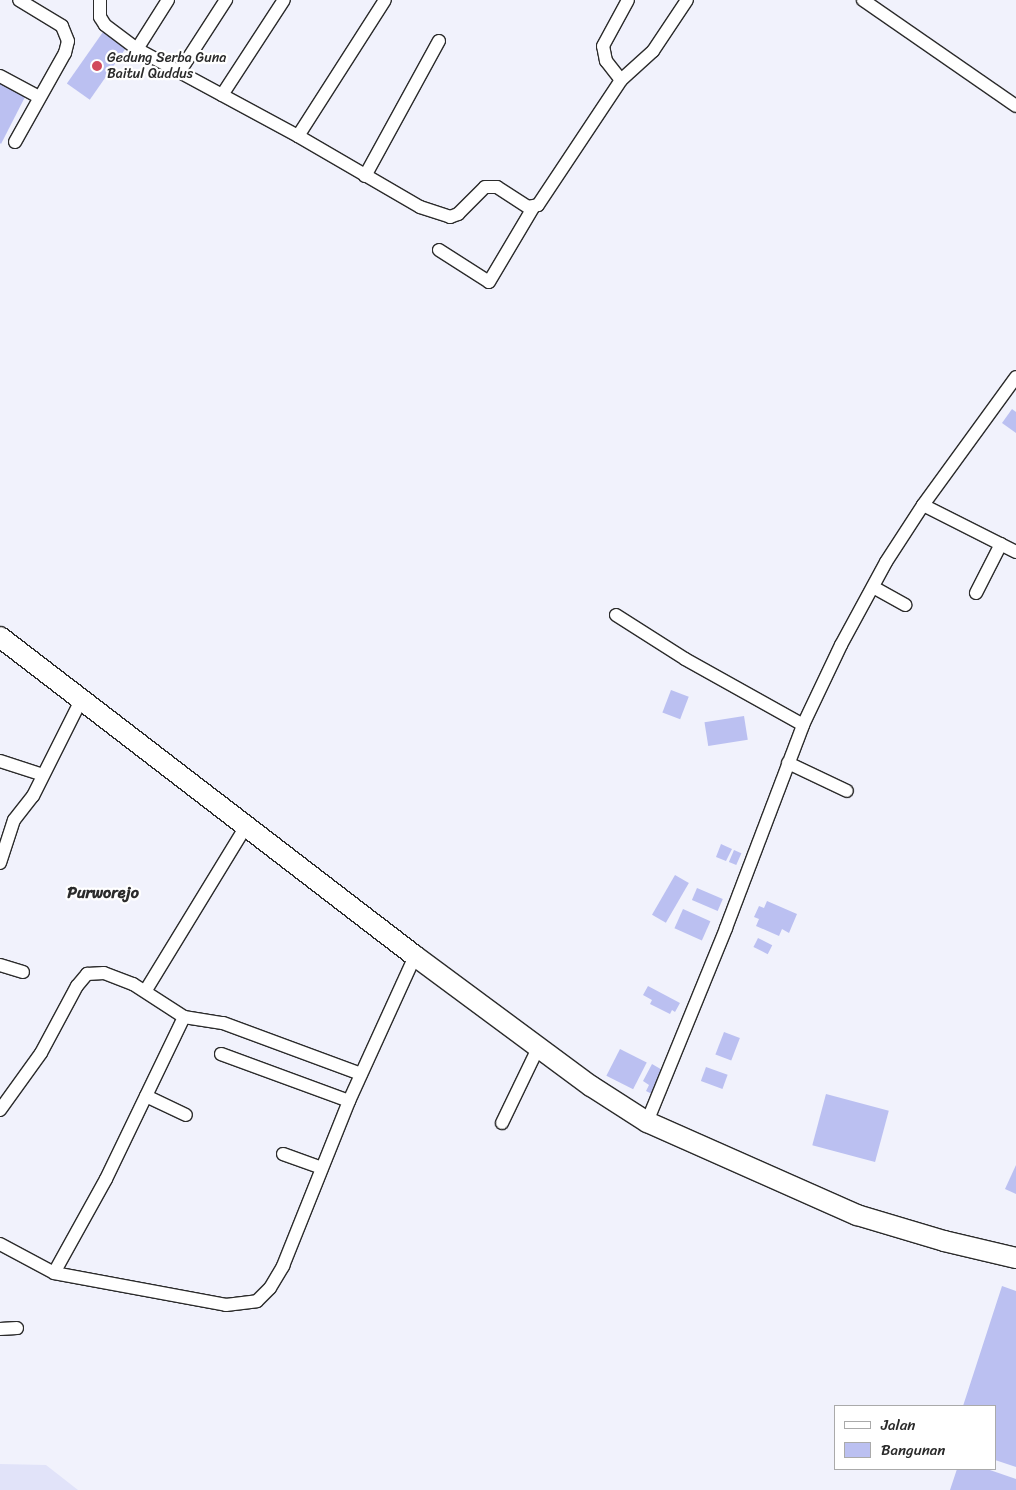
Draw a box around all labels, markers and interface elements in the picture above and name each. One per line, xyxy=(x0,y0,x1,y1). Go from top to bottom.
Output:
place label: Gedung Serba Guna Baitul Quddus xyxy=(107,50,227,82)
marker: Gedung Serba Guna Baitul Quddus xyxy=(91,60,103,72)
district label: Purworejo xyxy=(67,883,139,903)
legend xyxy=(834,1405,996,1470)
text: Jalan xyxy=(881,1412,915,1438)
text: Bangunan xyxy=(881,1437,945,1463)

